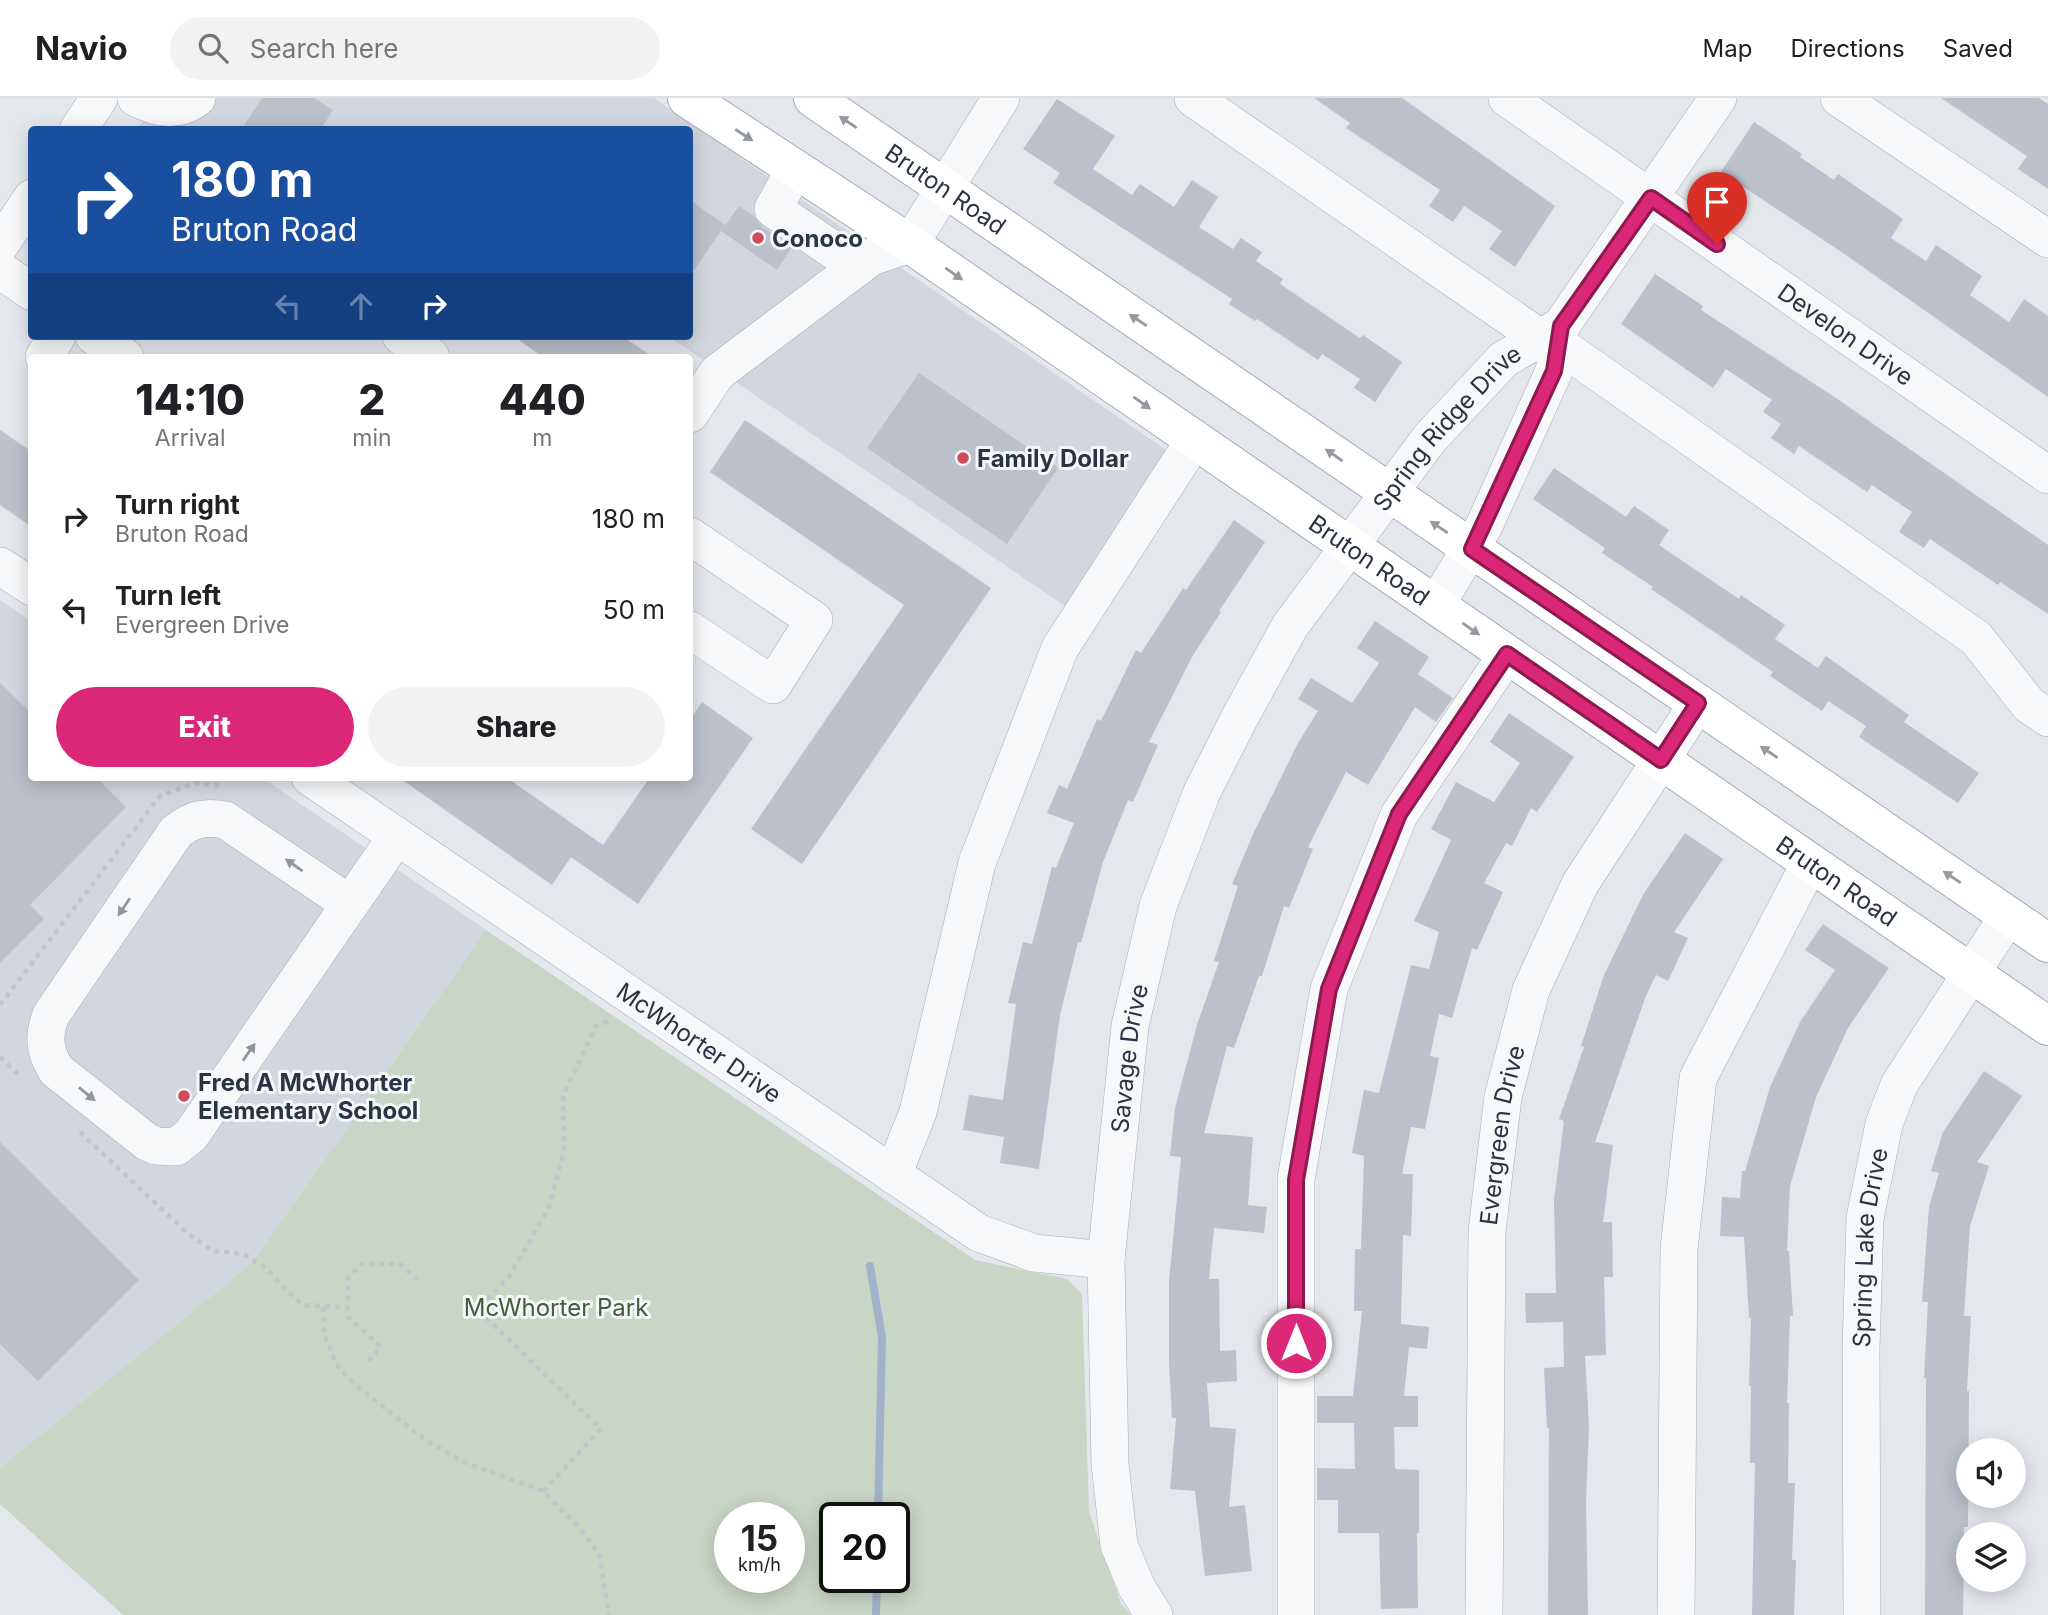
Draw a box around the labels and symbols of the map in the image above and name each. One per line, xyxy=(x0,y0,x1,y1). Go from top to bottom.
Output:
one-way arrow xyxy=(839,115,857,129)
one-way arrow xyxy=(734,129,754,142)
street label: Bruton Road xyxy=(880,137,1012,240)
pin xyxy=(1687,172,1747,244)
place label: Conoco xyxy=(772,224,863,253)
marker: Conoco xyxy=(750,230,766,246)
one-way arrow xyxy=(945,267,964,280)
street label: Develon Drive xyxy=(1772,277,1919,391)
one-way arrow xyxy=(1129,313,1147,327)
street label: Spring Ridge Drive xyxy=(1366,338,1526,516)
one-way arrow xyxy=(1133,396,1151,410)
place label: Family Dollar xyxy=(977,444,1129,473)
one-way arrow xyxy=(1324,448,1344,461)
marker: Family Dollar xyxy=(955,450,971,466)
street label: Bruton Road xyxy=(1304,508,1435,611)
one-way arrow xyxy=(1429,520,1449,533)
one-way arrow xyxy=(1462,622,1480,636)
one-way arrow xyxy=(1760,745,1778,759)
street label: Bruton Road xyxy=(1771,829,1903,932)
one-way arrow xyxy=(285,858,303,872)
one-way arrow xyxy=(1943,870,1961,884)
one-way arrow xyxy=(118,898,131,917)
street label: McWhorter Drive xyxy=(611,976,787,1109)
street label: Savage Drive xyxy=(1105,981,1154,1134)
street label: Evergreen Drive xyxy=(1473,1042,1530,1227)
one-way arrow xyxy=(242,1043,256,1061)
place label: Fred A McWhorter Elementary School xyxy=(198,1068,418,1125)
one-way arrow xyxy=(77,1086,95,1101)
marker: Fred A McWhorter Elementary School xyxy=(176,1088,192,1104)
street label: Spring Lake Drive xyxy=(1847,1145,1893,1348)
park label: McWhorter Park xyxy=(464,1293,648,1322)
position arrow xyxy=(1259,1306,1333,1380)
speed limit sign: 20 xyxy=(819,1502,910,1593)

